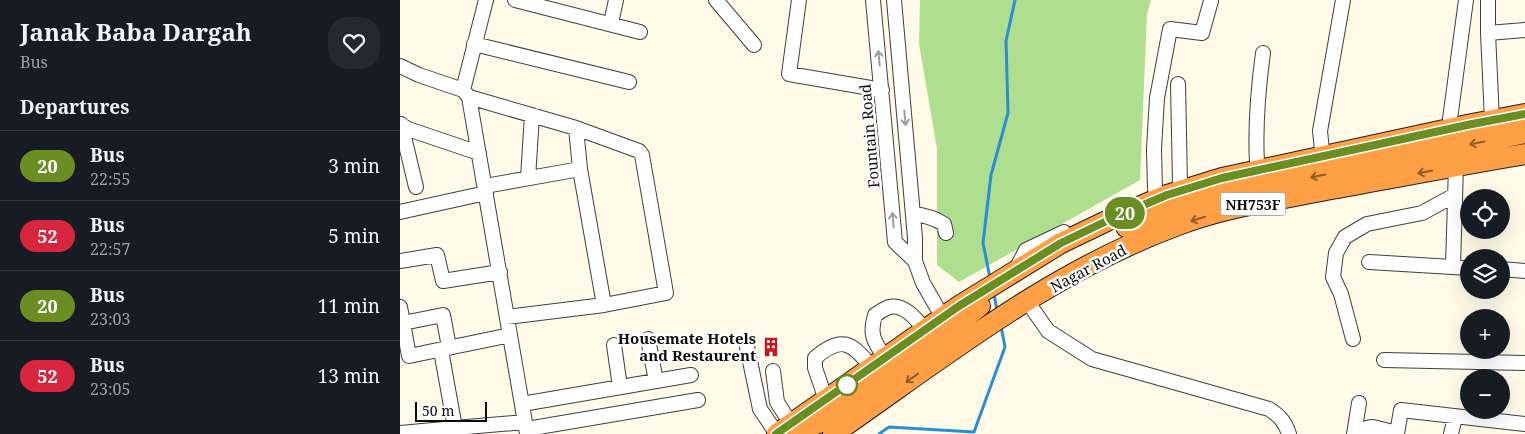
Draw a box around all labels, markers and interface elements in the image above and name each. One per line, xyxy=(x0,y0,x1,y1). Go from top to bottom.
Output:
text: Janak Baba Dargah xyxy=(20,15,252,48)
button: heart xyxy=(328,17,380,69)
one-way arrow xyxy=(874,50,883,66)
text: Bus xyxy=(20,51,48,73)
street label: Fountain Road xyxy=(854,83,884,189)
text: Departures xyxy=(20,94,129,120)
one-way arrow xyxy=(900,110,909,126)
one-way arrow xyxy=(1470,138,1486,148)
text: Bus xyxy=(90,142,125,168)
text: 3 min xyxy=(328,153,380,179)
text: 20 xyxy=(37,154,58,178)
one-way arrow xyxy=(1418,167,1434,177)
text: 22:55 xyxy=(90,168,130,190)
one-way arrow xyxy=(1311,172,1327,181)
map controls xyxy=(1460,189,1510,419)
button: locate xyxy=(1460,189,1510,239)
road number: NH753F xyxy=(1220,192,1286,215)
line badge: 20 xyxy=(1102,197,1148,229)
text: 20 xyxy=(1115,201,1135,225)
text: Bus xyxy=(90,212,125,238)
one-way arrow xyxy=(889,212,898,228)
one-way arrow xyxy=(1190,214,1206,224)
text: 5 min xyxy=(328,223,380,249)
text: 52 xyxy=(37,224,58,248)
text: 22:57 xyxy=(90,238,130,260)
street label: Nagar Road xyxy=(1046,240,1130,296)
button: layers xyxy=(1460,249,1510,299)
text: Bus xyxy=(90,282,125,308)
text: 11 min xyxy=(318,293,380,319)
text: 20 xyxy=(37,294,58,318)
text: 23:03 xyxy=(90,308,130,330)
button: + xyxy=(1460,309,1510,359)
place label: Housemate Hotels and Restaurent xyxy=(618,328,756,365)
building icon: Housemate Hotels and Restaurent xyxy=(760,336,782,358)
text: Bus xyxy=(90,352,125,378)
text: 13 min xyxy=(318,363,380,389)
text: 52 xyxy=(37,364,58,388)
button: − xyxy=(1460,369,1510,419)
one-way arrow xyxy=(905,373,919,383)
unlabelled marker xyxy=(836,374,858,396)
text: 23:05 xyxy=(90,378,130,400)
scale bar xyxy=(415,399,488,422)
text: 50 m xyxy=(422,401,455,420)

